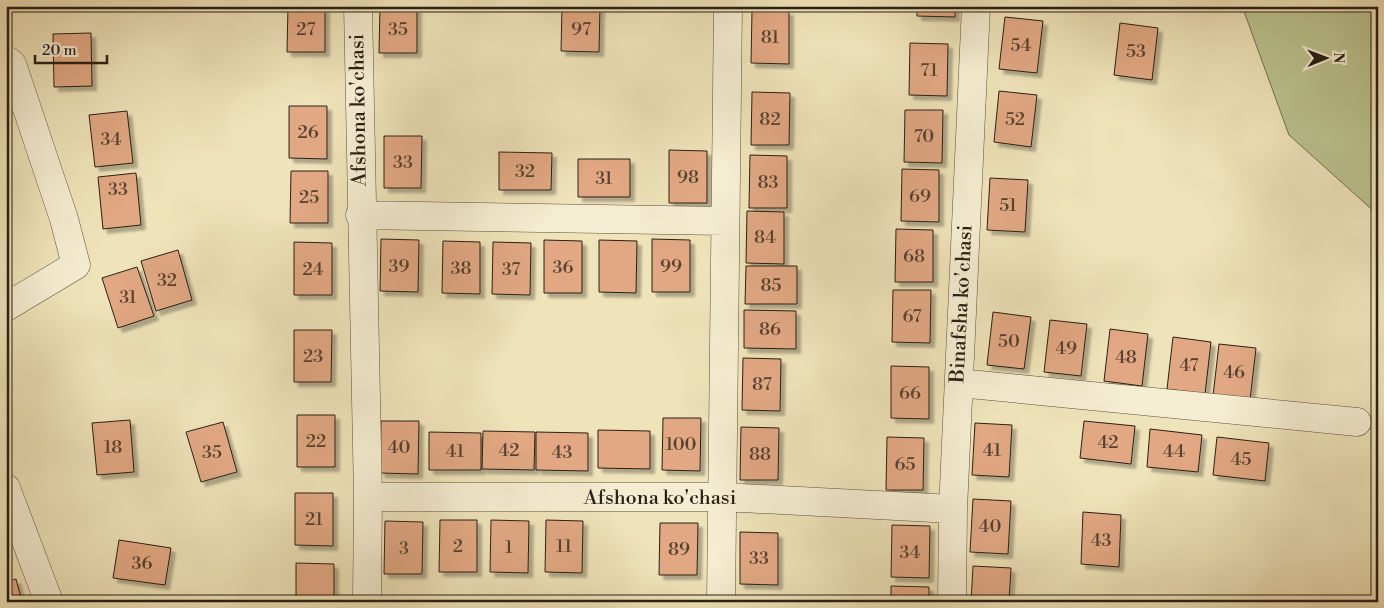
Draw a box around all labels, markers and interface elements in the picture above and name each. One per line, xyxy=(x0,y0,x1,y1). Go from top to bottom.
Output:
house number: 27 xyxy=(296,18,316,41)
house number: 35 xyxy=(388,18,408,41)
house number: 97 xyxy=(571,18,591,41)
house number: 81 xyxy=(761,26,779,49)
scale bar xyxy=(35,32,108,64)
north arrow xyxy=(1302,32,1352,82)
street label: Afshona ko'chasi xyxy=(345,33,373,187)
house number: 54 xyxy=(1011,34,1032,57)
house number: 53 xyxy=(1126,40,1146,63)
text: 20 m xyxy=(42,41,77,60)
text: N xyxy=(1329,52,1347,63)
house number: 71 xyxy=(920,59,938,82)
house number: 82 xyxy=(759,108,781,131)
house number: 52 xyxy=(1005,108,1025,131)
house number: 26 xyxy=(297,121,319,144)
house number: 70 xyxy=(914,125,934,148)
house number: 34 xyxy=(101,128,122,151)
house number: 33 xyxy=(393,151,413,174)
house number: 32 xyxy=(515,160,535,183)
house number: 98 xyxy=(677,166,699,189)
house number: 31 xyxy=(595,167,613,190)
house number: 83 xyxy=(758,171,779,194)
house number: 33 xyxy=(108,178,128,201)
house number: 69 xyxy=(909,185,931,208)
house number: 25 xyxy=(299,186,319,209)
house number: 51 xyxy=(999,194,1017,217)
street label: Binafsha ko'chasi xyxy=(945,224,979,385)
house number: 84 xyxy=(754,226,776,249)
house number: 68 xyxy=(903,245,925,268)
house number: 39 xyxy=(389,255,410,278)
house number: 99 xyxy=(660,255,682,278)
house number: 36 xyxy=(553,256,574,279)
house number: 38 xyxy=(451,257,471,280)
house number: 24 xyxy=(302,258,324,281)
house number: 37 xyxy=(502,258,520,281)
house number: 32 xyxy=(157,269,177,292)
house number: 85 xyxy=(761,274,782,297)
house number: 31 xyxy=(119,286,137,309)
house number: 67 xyxy=(902,305,922,328)
house number: 86 xyxy=(759,318,781,341)
house number: 50 xyxy=(998,330,1020,353)
house number: 49 xyxy=(1055,337,1077,360)
house number: 23 xyxy=(303,345,323,368)
house number: 48 xyxy=(1115,346,1137,369)
house number: 47 xyxy=(1179,354,1199,377)
house number: 46 xyxy=(1223,361,1245,384)
house number: 87 xyxy=(752,373,772,396)
house number: 66 xyxy=(899,382,921,405)
house number: 22 xyxy=(306,430,326,453)
house number: 42 xyxy=(1098,431,1118,454)
house number: 100 xyxy=(665,433,697,456)
house number: 18 xyxy=(104,436,122,459)
house number: 40 xyxy=(388,436,410,459)
house number: 42 xyxy=(499,439,519,462)
house number: 41 xyxy=(983,439,1001,462)
house number: 41 xyxy=(446,440,464,463)
house number: 44 xyxy=(1163,440,1185,463)
house number: 35 xyxy=(202,441,222,464)
house number: 43 xyxy=(552,441,572,464)
house number: 88 xyxy=(749,443,771,466)
house number: 45 xyxy=(1231,448,1251,471)
house number: 65 xyxy=(895,453,915,476)
street label: Afshona ko'chasi xyxy=(583,486,737,511)
house number: 21 xyxy=(305,508,323,531)
house number: 40 xyxy=(979,515,1001,538)
house number: 43 xyxy=(1091,529,1111,552)
house number: 2 xyxy=(453,535,463,558)
house number: 11 xyxy=(556,535,572,558)
house number: 1 xyxy=(505,536,513,559)
house number: 3 xyxy=(399,537,409,560)
house number: 89 xyxy=(668,538,690,561)
house number: 34 xyxy=(900,541,921,564)
house number: 33 xyxy=(749,547,769,570)
house number: 36 xyxy=(132,552,153,575)

